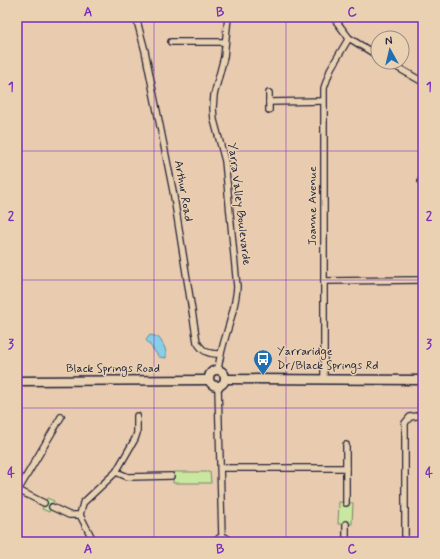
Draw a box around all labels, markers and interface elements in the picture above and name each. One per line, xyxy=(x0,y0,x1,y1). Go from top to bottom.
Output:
text: A xyxy=(84,4,92,21)
text: B xyxy=(216,4,225,21)
text: C xyxy=(347,4,357,21)
north arrow xyxy=(370,30,410,70)
text: N xyxy=(384,34,393,49)
text: 1 xyxy=(8,79,14,96)
text: 1 xyxy=(426,79,432,96)
street label: Yarra Valley Boulevarde xyxy=(224,142,255,267)
street label: Arthur Road xyxy=(170,159,196,223)
street label: Joanne Avenue xyxy=(305,166,321,246)
text: 2 xyxy=(8,208,15,225)
text: 2 xyxy=(426,208,433,225)
text: 3 xyxy=(8,336,14,353)
text: 3 xyxy=(426,336,432,353)
place label: Yarraridge Dr/Black Springs Rd xyxy=(277,344,379,374)
bus stop icon: Yarraridge Dr/Black Springs Rd xyxy=(252,348,274,376)
street label: Black Springs Road xyxy=(66,361,160,377)
text: 4 xyxy=(7,465,15,482)
text: 4 xyxy=(425,465,433,482)
text: A xyxy=(84,541,92,558)
text: B xyxy=(216,541,225,558)
text: C xyxy=(347,541,357,558)

